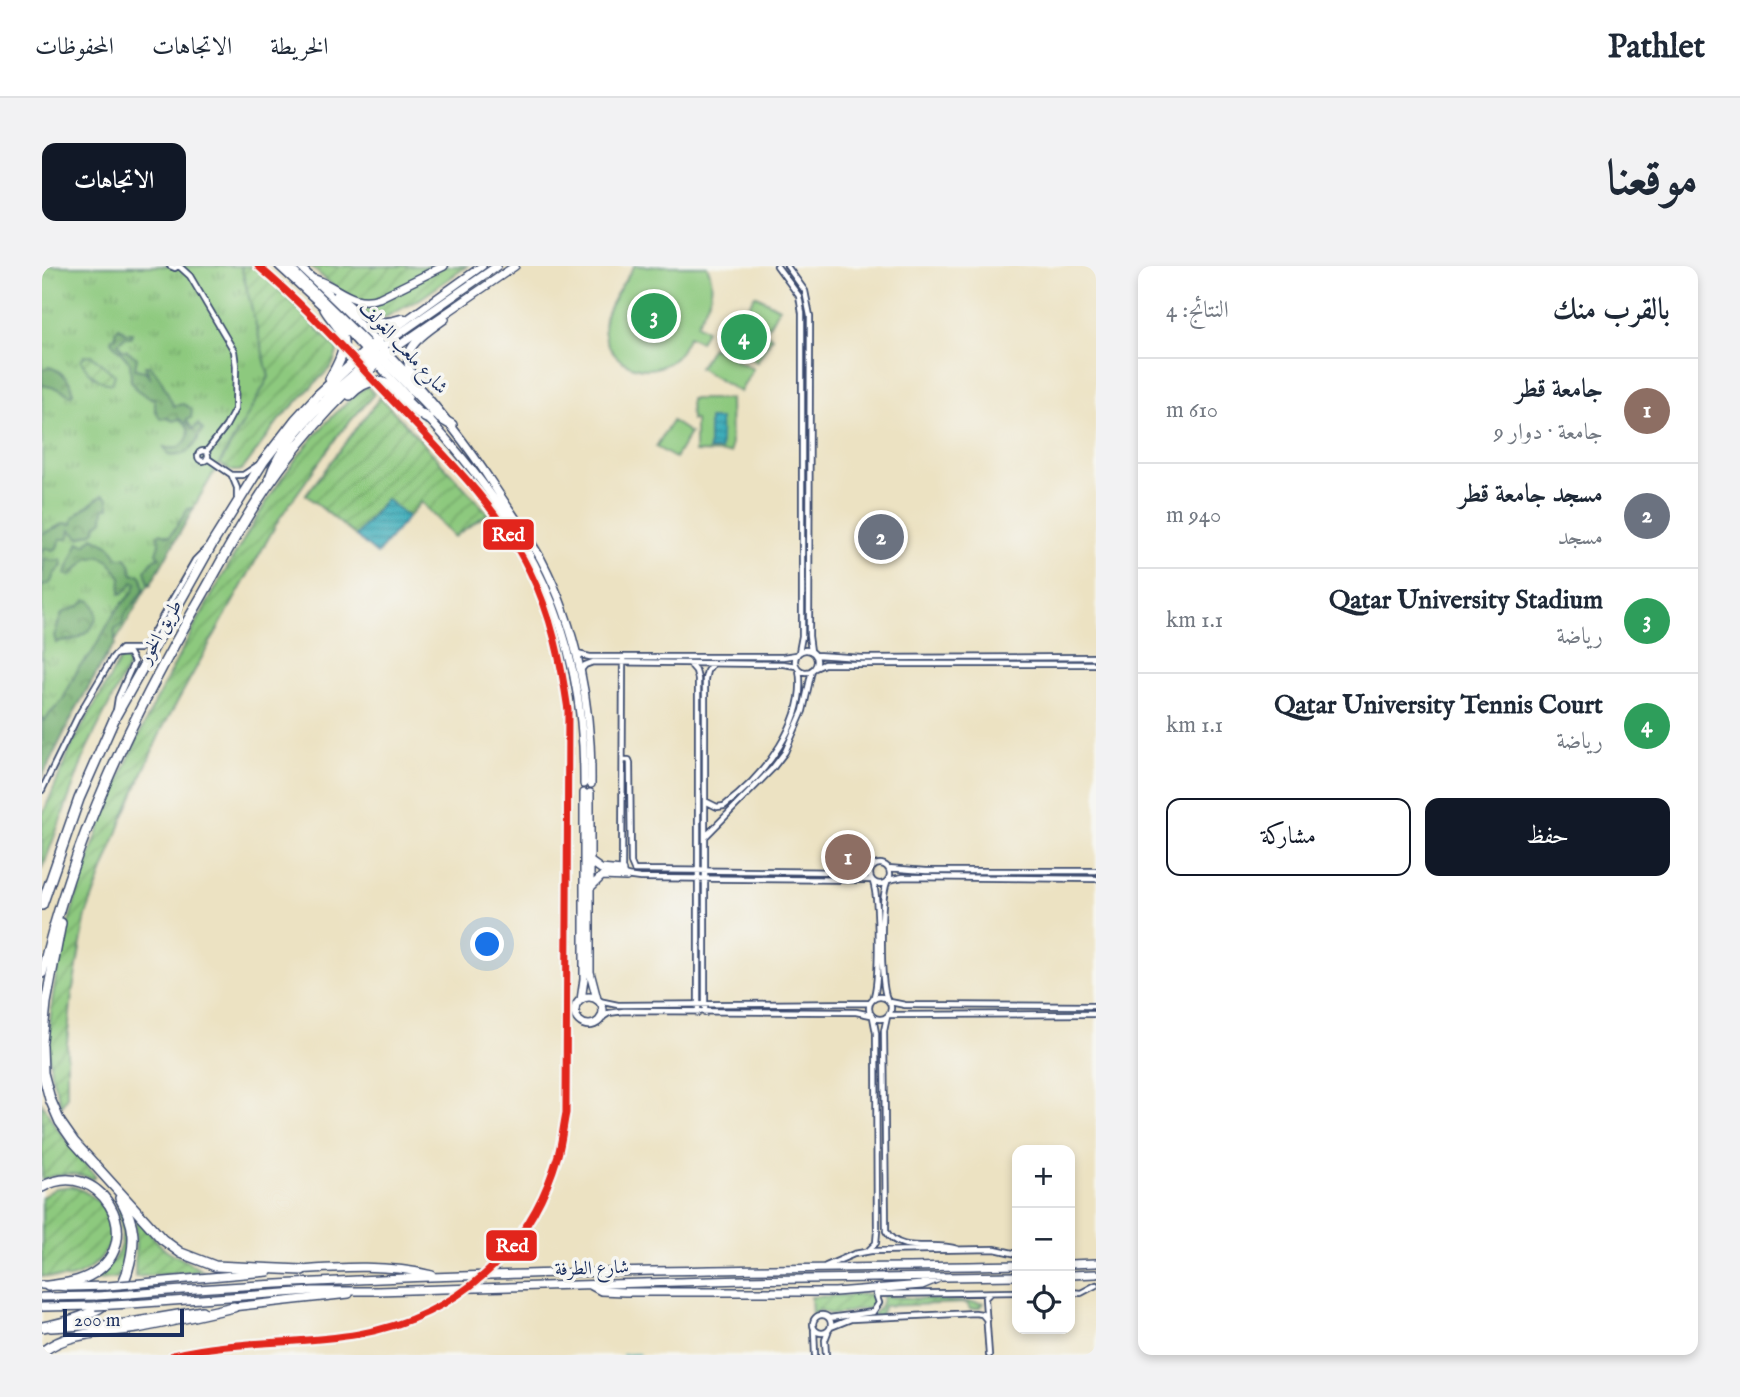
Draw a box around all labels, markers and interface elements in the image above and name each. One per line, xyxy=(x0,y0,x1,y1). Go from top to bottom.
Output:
text: Pathlet xyxy=(1608,27,1705,69)
text: المحفوظات xyxy=(35,32,114,63)
text: الاتجاهات xyxy=(152,32,232,63)
text: الخريطة xyxy=(270,32,329,63)
button: الاتجاهات xyxy=(42,143,186,221)
text: موقعنا xyxy=(1606,150,1698,212)
pin: 3 xyxy=(631,290,677,342)
text: بالقرب منك xyxy=(1553,292,1670,330)
street label: شارع ملعب الغولف xyxy=(352,296,453,401)
text: النتائج: 4 xyxy=(1166,296,1229,325)
pin: 4 xyxy=(721,311,767,363)
text: جامعة قطر xyxy=(1515,373,1603,406)
text: 610 m xyxy=(1166,396,1218,425)
text: 1 xyxy=(1643,396,1651,425)
text: جامعة · دوار 9 xyxy=(1494,418,1603,447)
text: مسجد جامعة قطر xyxy=(1459,478,1603,511)
text: 940 m xyxy=(1166,501,1221,530)
text: 2 xyxy=(1642,501,1652,530)
pin: 2 xyxy=(858,511,904,563)
line badge: Red xyxy=(482,518,535,551)
text: مسجد xyxy=(1558,523,1603,552)
text: Red xyxy=(491,524,525,548)
text: Qatar University Stadium xyxy=(1329,584,1603,617)
street label: طريق الخور xyxy=(133,596,188,670)
text: 1.1 km xyxy=(1166,606,1223,635)
text: 3 xyxy=(1643,606,1651,635)
text: رياضة xyxy=(1557,622,1603,651)
text: Qatar University Tennis Court xyxy=(1274,689,1603,722)
text: 1.1 km xyxy=(1166,711,1223,740)
text: 4 xyxy=(1641,711,1653,740)
text: رياضة xyxy=(1557,727,1603,756)
button: مشاركة xyxy=(1166,798,1411,876)
button: حفظ xyxy=(1425,798,1670,876)
pin: 1 xyxy=(825,831,871,883)
your location xyxy=(470,927,504,961)
map controls xyxy=(1012,1145,1075,1334)
button: + xyxy=(1012,1145,1075,1208)
button: − xyxy=(1012,1208,1075,1271)
line badge: Red xyxy=(485,1229,538,1262)
text: Red xyxy=(495,1235,529,1259)
street label: شارع الطرفة xyxy=(554,1256,630,1284)
button: locate xyxy=(1012,1271,1075,1334)
scale bar xyxy=(63,1306,184,1338)
text: 200 m xyxy=(74,1309,120,1333)

